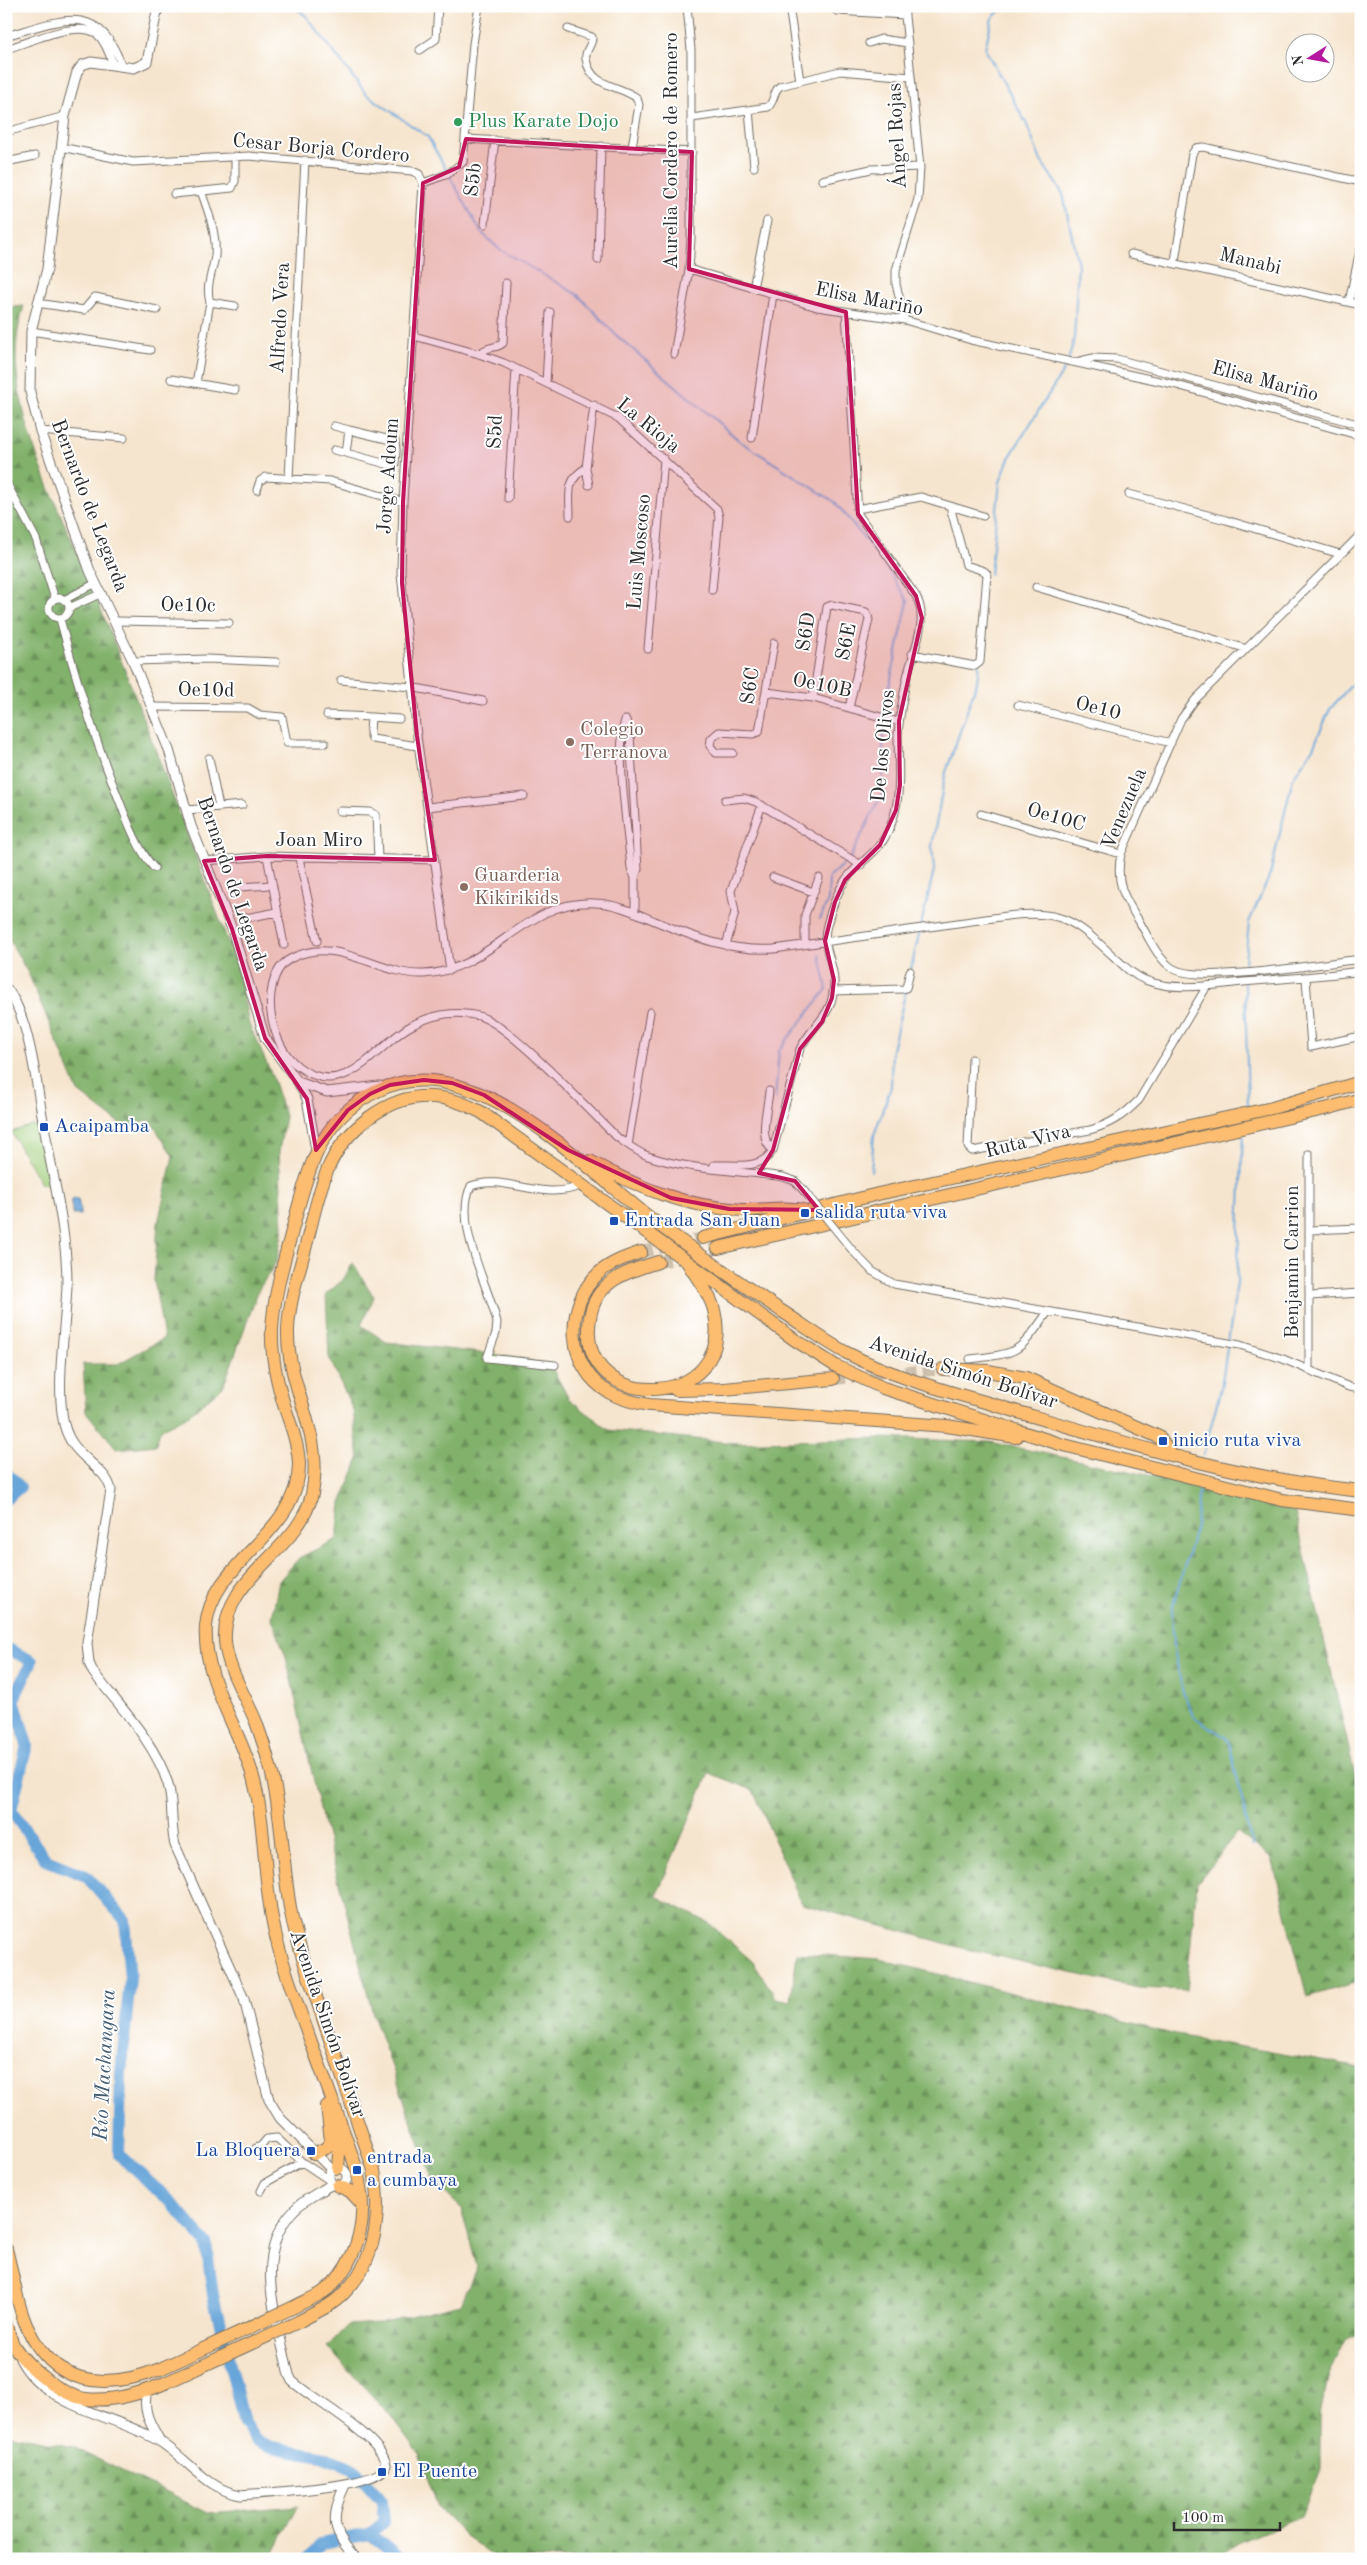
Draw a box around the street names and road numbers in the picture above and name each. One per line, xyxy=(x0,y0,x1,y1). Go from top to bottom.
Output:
street label: Aurelia Cordero de Romero xyxy=(662,32,682,270)
street label: Ángel Rojas xyxy=(882,82,911,190)
street label: Cesar Borja Cordero xyxy=(231,131,411,167)
street label: S5b xyxy=(462,162,486,198)
street label: Manabi xyxy=(1217,245,1283,279)
street label: Alfredo Vera xyxy=(268,262,294,374)
street label: Elisa Mariño xyxy=(813,280,925,320)
street label: Elisa Mariño xyxy=(1209,358,1321,406)
street label: La Rioja xyxy=(613,395,683,457)
street label: S5d xyxy=(485,414,507,450)
street label: Bernardo de Legarda xyxy=(47,417,131,595)
street label: Jorge Adoum xyxy=(375,417,403,535)
street label: Luis Moscoso xyxy=(625,493,655,611)
street label: Oe10c xyxy=(160,596,216,616)
street label: S6D xyxy=(794,611,820,653)
street label: S6E xyxy=(833,621,861,663)
street label: S6C xyxy=(738,666,764,706)
street label: Oe10B xyxy=(790,670,854,702)
street label: Oe10d xyxy=(177,681,235,701)
street label: De los Olivos xyxy=(869,689,899,803)
street label: Oe10 xyxy=(1073,694,1123,724)
street label: Venezuela xyxy=(1099,765,1151,853)
street label: Bernardo de Legarda xyxy=(193,794,271,974)
street label: Oe10C xyxy=(1024,800,1088,836)
street label: Joan Miro xyxy=(275,831,363,851)
street label: Ruta Viva xyxy=(983,1122,1073,1162)
street label: Benjamin Carrion xyxy=(1283,1185,1303,1339)
street label: Avenida Simón Bolívar xyxy=(866,1333,1060,1413)
street label: Avenida Simón Bolívar xyxy=(285,1927,369,2121)

